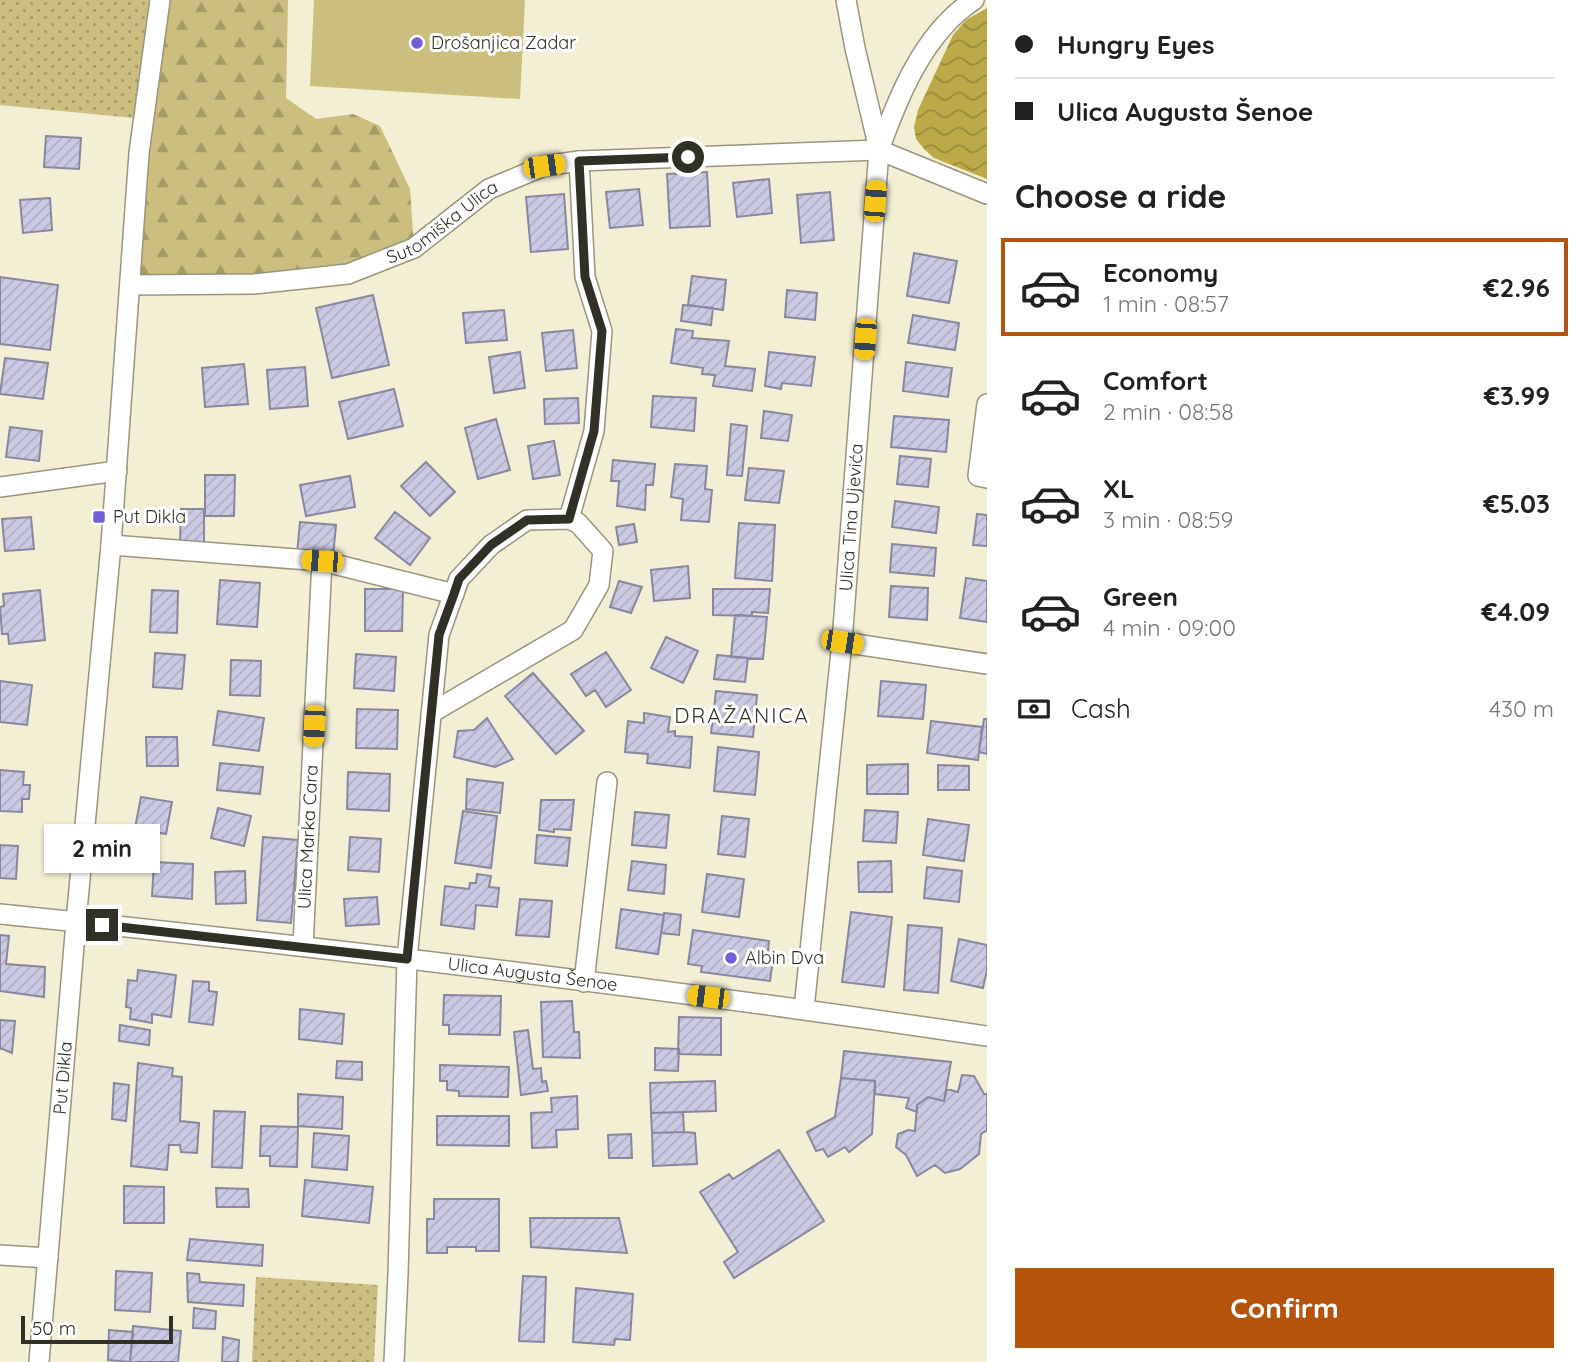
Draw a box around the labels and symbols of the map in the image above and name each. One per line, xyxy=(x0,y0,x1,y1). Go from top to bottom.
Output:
place label: Drošanjica Zadar xyxy=(431,31,576,54)
marker: Drošanjica Zadar xyxy=(409,35,425,51)
route start xyxy=(672,141,704,173)
car xyxy=(522,153,567,179)
street label: Sutomiška Ulica xyxy=(383,175,501,269)
car xyxy=(864,179,887,223)
car xyxy=(854,317,877,361)
street label: Ulica Tina Ujevića xyxy=(834,442,868,592)
place label: Put Dikla xyxy=(113,505,186,528)
marker: Put Dikla xyxy=(91,509,107,525)
car xyxy=(301,549,344,573)
car xyxy=(820,628,865,656)
district label: DRAŽANICA xyxy=(674,702,810,728)
car xyxy=(303,704,326,748)
street label: Ulica Marka Cara xyxy=(292,764,323,910)
callout: 2 min xyxy=(44,824,160,872)
route end xyxy=(86,909,118,941)
place label: Albin Dva xyxy=(745,946,824,969)
marker: Albin Dva xyxy=(723,950,739,966)
street label: Ulica Augusta Šenoe xyxy=(446,952,619,996)
car xyxy=(686,984,731,1010)
street label: Put Dikla xyxy=(48,1040,77,1115)
scale bar xyxy=(21,1313,173,1345)

